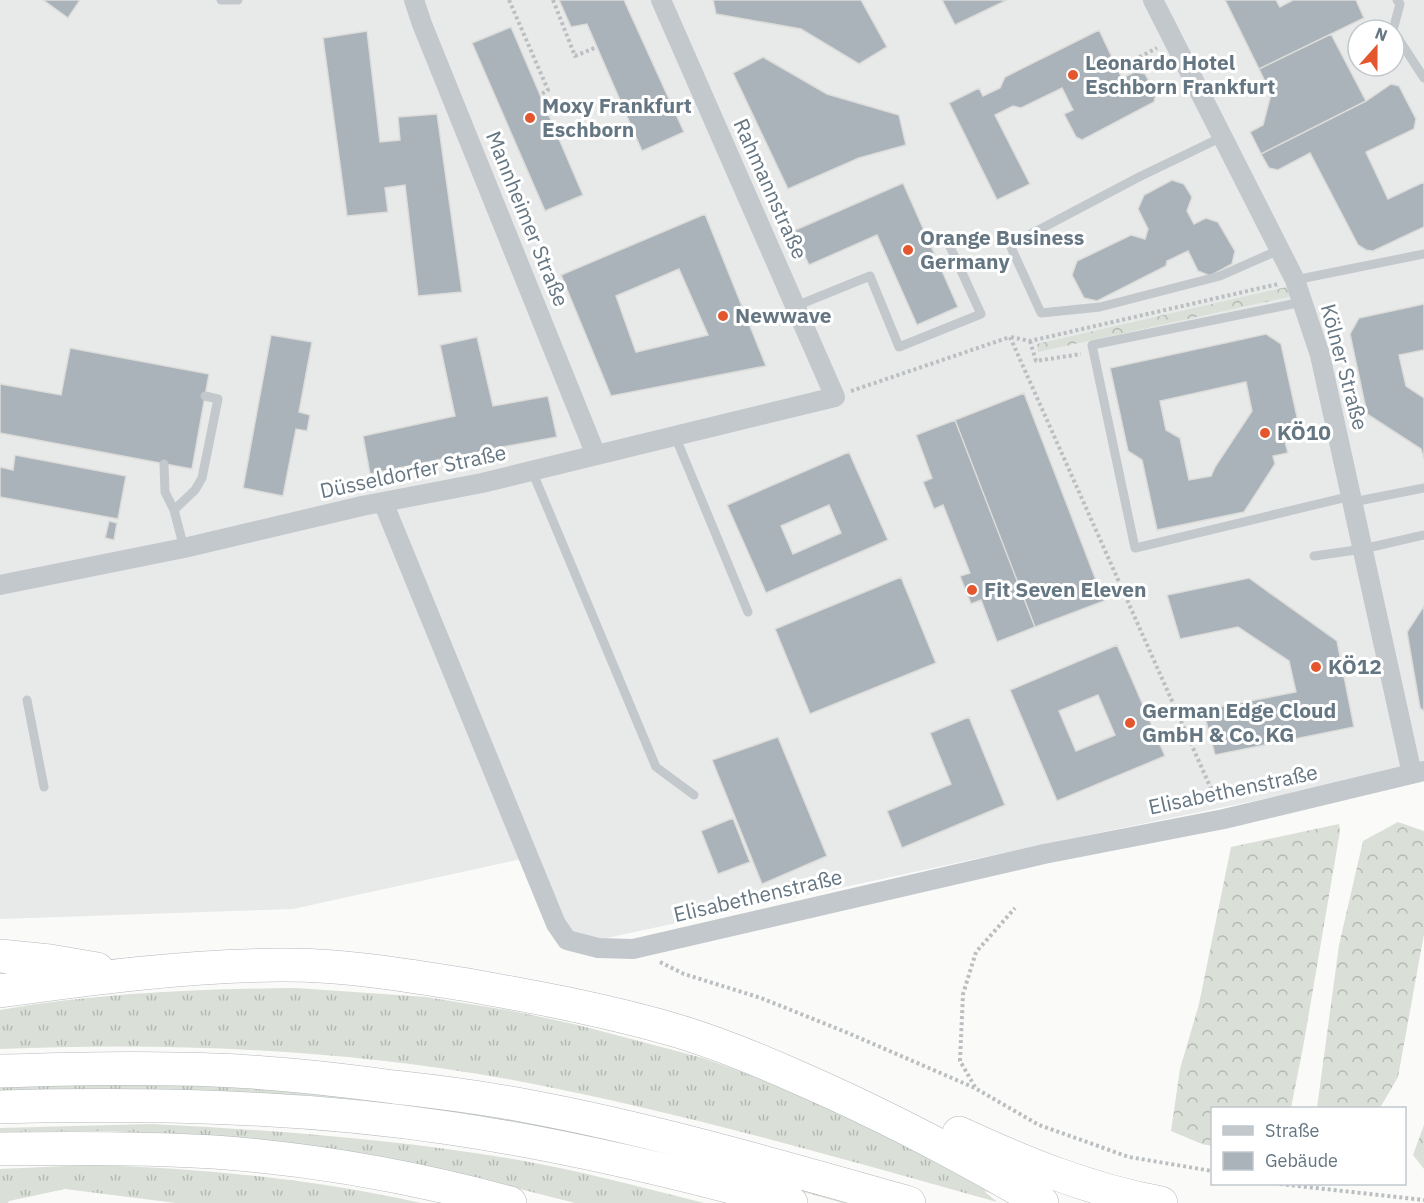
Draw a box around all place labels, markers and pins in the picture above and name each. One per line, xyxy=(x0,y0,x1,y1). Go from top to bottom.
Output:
place label: Leonardo Hotel Eschborn Frankfurt xyxy=(1085,48,1275,100)
marker: Leonardo Hotel Eschborn Frankfurt xyxy=(1066,68,1080,82)
place label: Moxy Frankfurt Eschborn xyxy=(542,91,692,143)
marker: Moxy Frankfurt Eschborn xyxy=(523,111,537,125)
place label: Orange Business Germany xyxy=(920,223,1084,275)
marker: Orange Business Germany xyxy=(901,243,915,257)
place label: Newwave xyxy=(735,301,832,329)
marker: Newwave xyxy=(716,309,730,323)
place label: KÖ10 xyxy=(1277,418,1331,446)
marker: KÖ10 xyxy=(1258,426,1272,440)
place label: Fit Seven Eleven xyxy=(984,575,1147,603)
marker: Fit Seven Eleven xyxy=(965,583,979,597)
place label: KÖ12 xyxy=(1328,652,1382,680)
marker: KÖ12 xyxy=(1309,660,1323,674)
place label: German Edge Cloud GmbH & Co. KG xyxy=(1142,696,1336,748)
marker: German Edge Cloud GmbH & Co. KG xyxy=(1123,716,1137,730)

